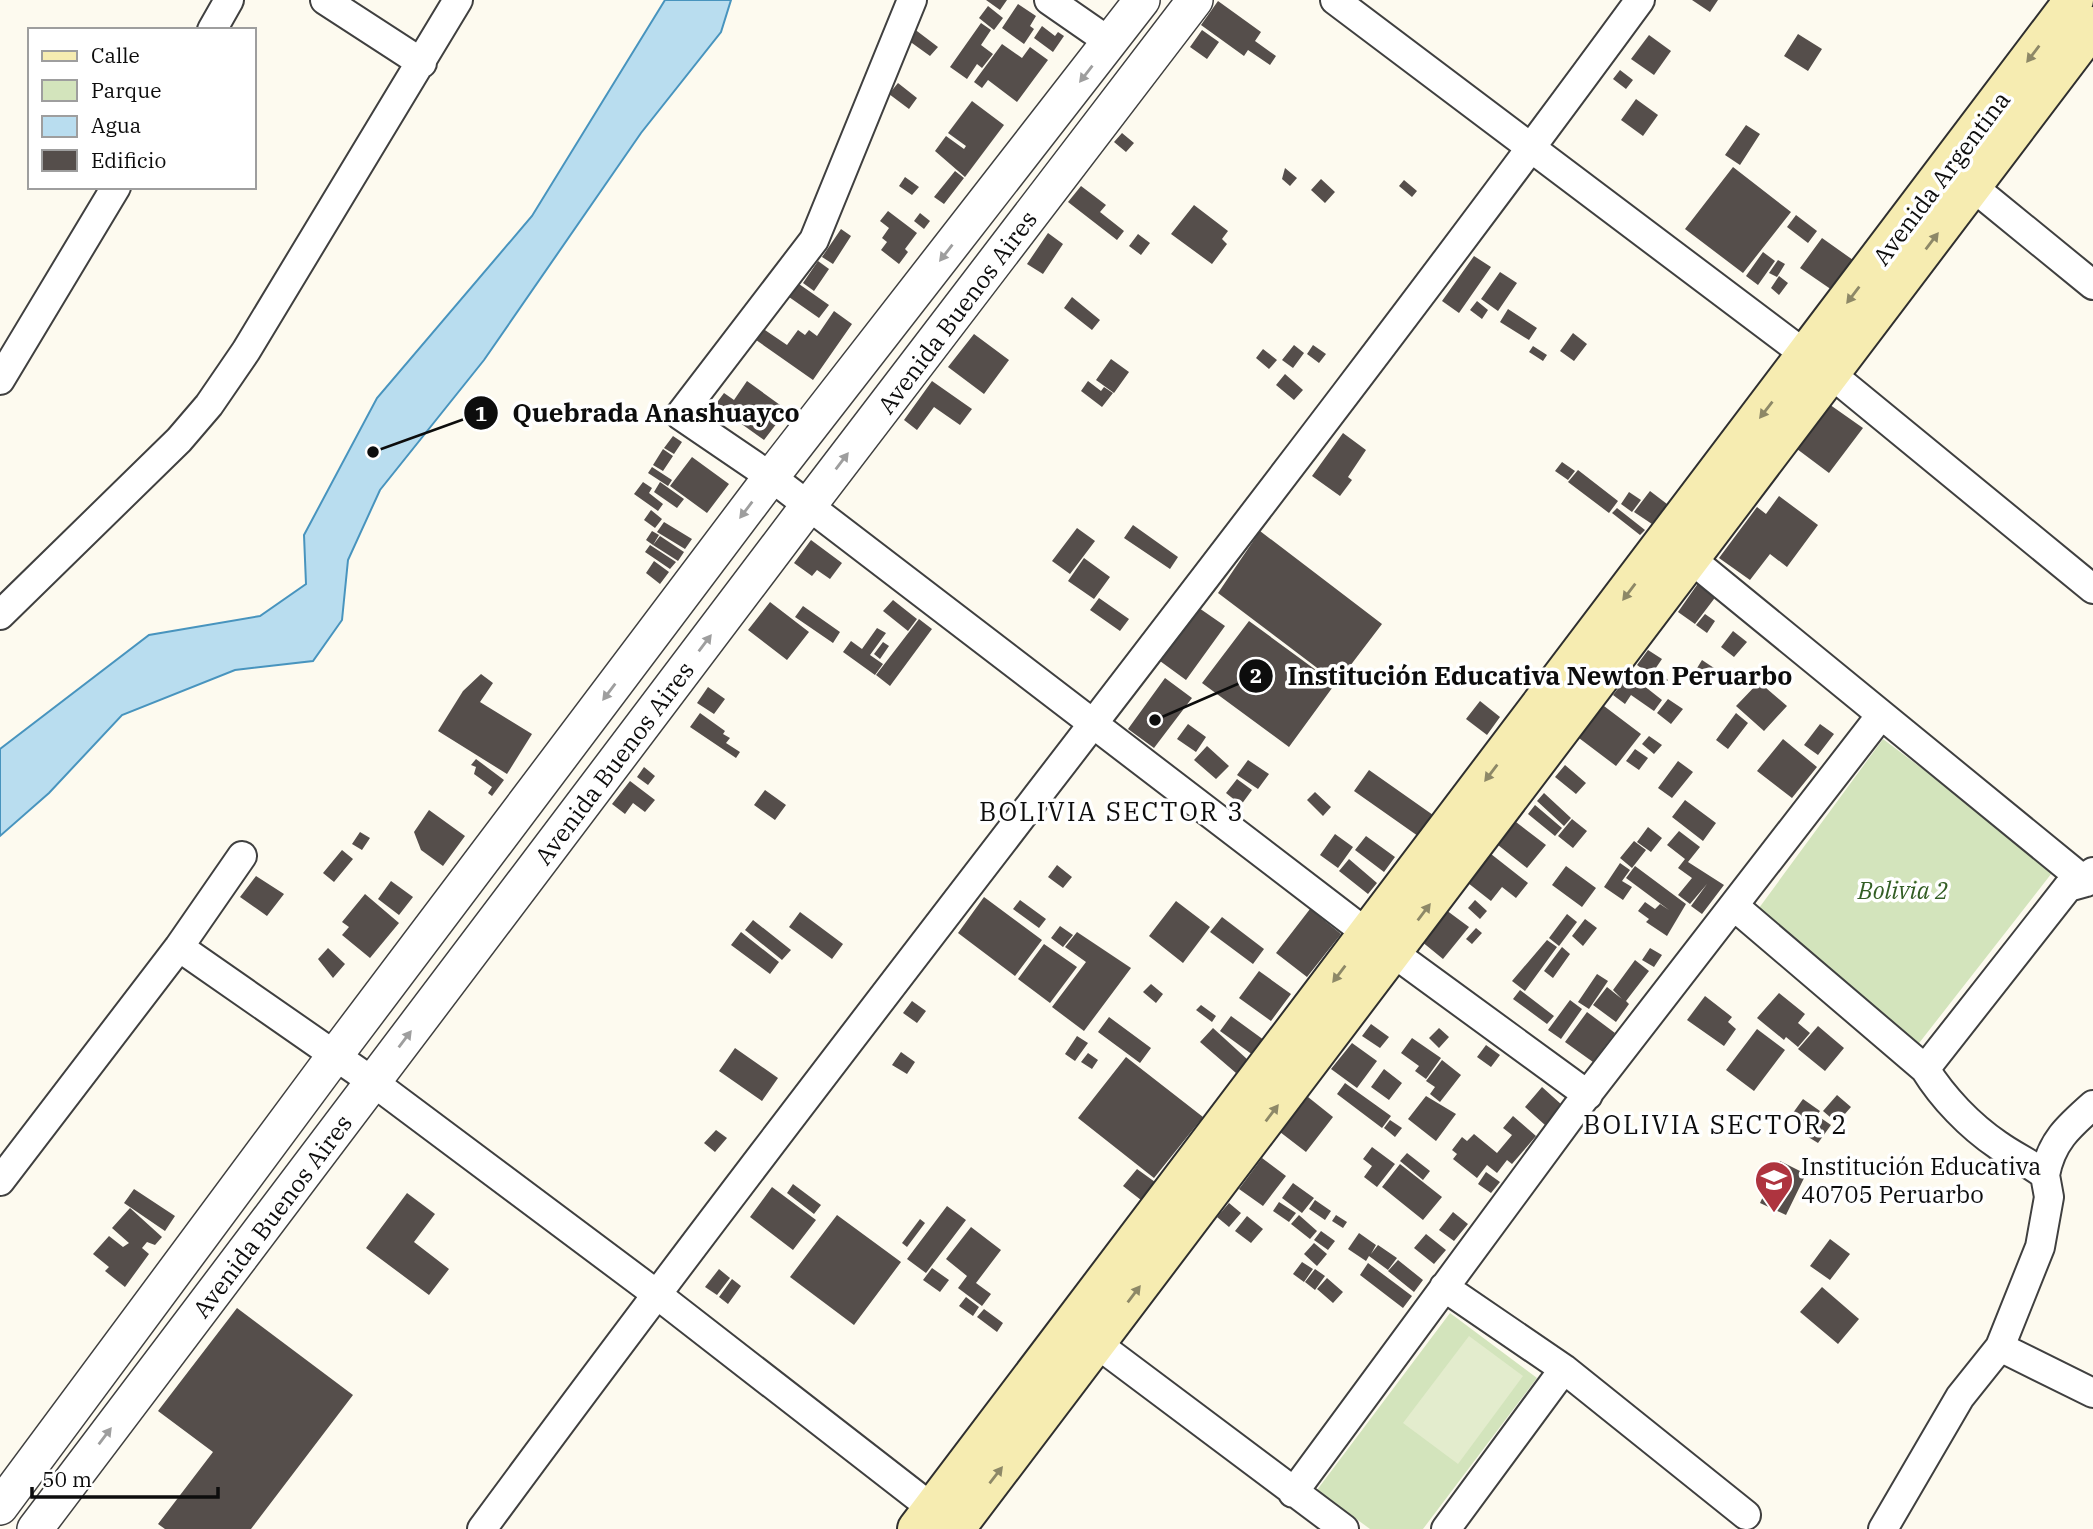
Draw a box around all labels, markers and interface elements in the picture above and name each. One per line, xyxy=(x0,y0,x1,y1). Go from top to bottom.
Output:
legend xyxy=(28,28,256,189)
text: Calle xyxy=(91,41,140,69)
one-way arrow xyxy=(2026,45,2041,63)
one-way arrow xyxy=(1079,65,1094,83)
text: Parque xyxy=(91,76,161,104)
street label: Avenida Argentina xyxy=(1865,84,2017,272)
text: Agua xyxy=(91,111,141,139)
text: Edificio xyxy=(91,146,166,174)
street label: Avenida Buenos Aires xyxy=(870,204,1044,420)
one-way arrow xyxy=(1924,232,1938,250)
one-way arrow xyxy=(939,244,954,262)
one-way arrow xyxy=(1846,286,1860,304)
callout: Quebrada Anashuayco xyxy=(464,390,814,437)
text: Quebrada Anashuayco xyxy=(512,395,800,429)
text: 1 xyxy=(475,399,487,427)
one-way arrow xyxy=(1758,401,1773,419)
one-way arrow xyxy=(835,453,850,471)
one-way arrow xyxy=(740,501,754,519)
one-way arrow xyxy=(1621,582,1636,600)
one-way arrow xyxy=(697,634,712,652)
callout: Institución Educativa Newton Peruarbo xyxy=(1239,652,1807,699)
street label: Avenida Buenos Aires xyxy=(527,655,701,871)
text: Institución Educativa Newton Peruarbo xyxy=(1288,658,1792,692)
text: 2 xyxy=(1250,661,1262,689)
one-way arrow xyxy=(603,683,617,701)
one-way arrow xyxy=(1485,764,1499,782)
district label: BOLIVIA SECTOR 3 xyxy=(979,794,1245,828)
park label: Bolivia 2 xyxy=(1857,874,1948,906)
one-way arrow xyxy=(1417,904,1432,922)
one-way arrow xyxy=(1332,964,1346,983)
one-way arrow xyxy=(398,1031,413,1049)
one-way arrow xyxy=(1264,1104,1278,1122)
district label: BOLIVIA SECTOR 2 xyxy=(1583,1107,1849,1141)
street label: Avenida Buenos Aires xyxy=(185,1108,359,1324)
place label: Institución Educativa 40705 Peruarbo xyxy=(1801,1150,2041,1210)
school or university icon: Institución Educativa 40705 Peruarbo xyxy=(1753,1159,1795,1214)
one-way arrow xyxy=(1127,1285,1141,1303)
one-way arrow xyxy=(98,1427,113,1445)
scale bar xyxy=(32,1456,217,1500)
text: 50 m xyxy=(42,1465,92,1493)
one-way arrow xyxy=(988,1466,1003,1484)

